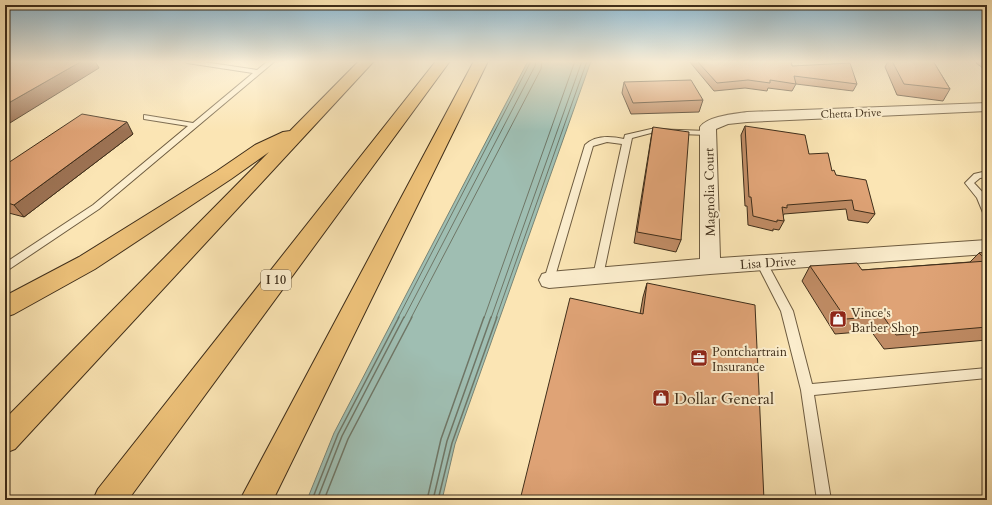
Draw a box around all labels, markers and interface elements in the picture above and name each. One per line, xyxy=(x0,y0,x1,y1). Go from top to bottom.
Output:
street label: Chetta Drive xyxy=(820,105,882,122)
street label: Magnolia Court xyxy=(700,148,720,236)
street label: Lisa Drive xyxy=(739,252,797,274)
road number: I 10 xyxy=(261,270,291,290)
place label: Vince's Barber Shop xyxy=(851,304,919,337)
shop icon: Vince's Barber Shop xyxy=(828,309,848,329)
place label: Pontchartrain Insurance xyxy=(712,343,788,376)
office icon: Pontchartrain Insurance xyxy=(689,348,709,368)
shop icon: Dollar General xyxy=(651,388,671,408)
place label: Dollar General xyxy=(674,388,774,410)

